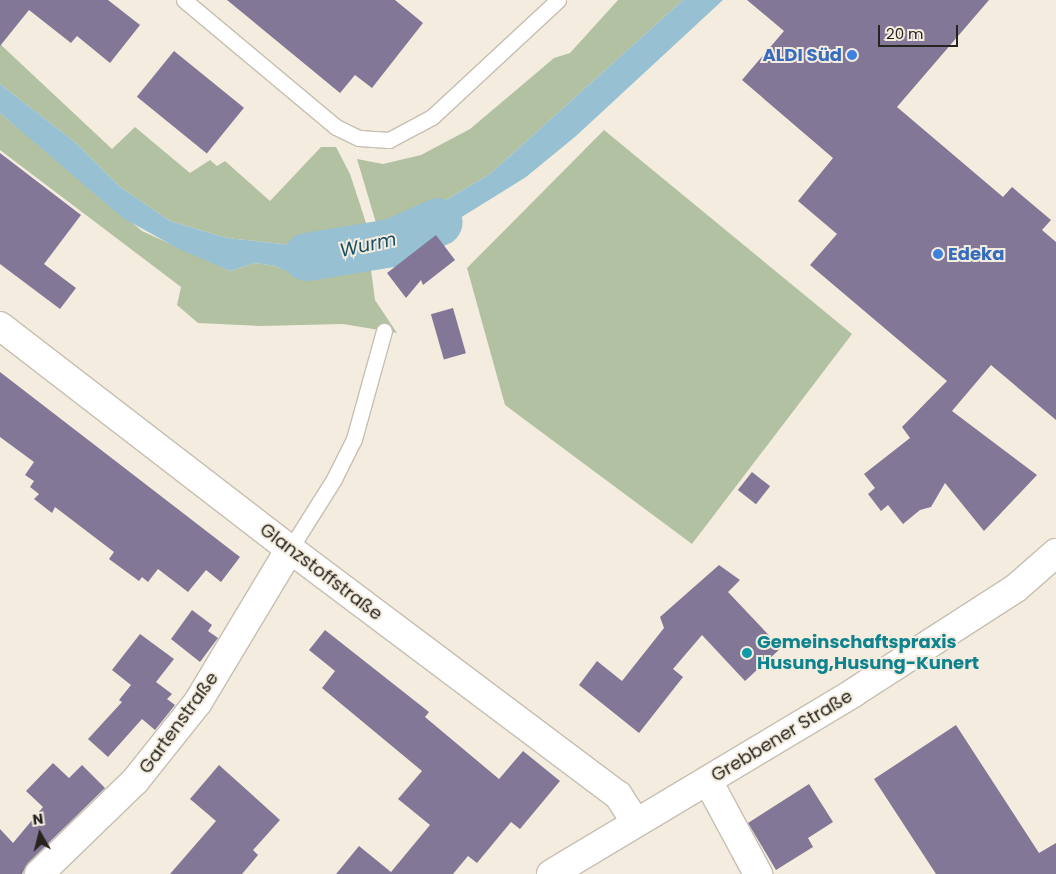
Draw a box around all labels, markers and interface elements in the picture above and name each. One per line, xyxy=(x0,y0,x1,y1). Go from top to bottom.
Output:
scale bar xyxy=(881,15,961,47)
text: 20 m xyxy=(886,23,924,44)
place label: ALDI Süd xyxy=(763,44,842,66)
marker: ALDI Süd xyxy=(846,49,858,61)
water label: Wurm xyxy=(338,228,398,262)
place label: Edeka xyxy=(948,243,1004,265)
marker: Edeka xyxy=(932,248,944,260)
street label: Glanzstoffstraße xyxy=(255,519,387,625)
place label: Gemeinschaftspraxis Husung,Husung-Kunert xyxy=(757,632,979,674)
marker: Gemeinschaftspraxis Husung,Husung-Kunert xyxy=(741,647,753,659)
street label: Gartenstraße xyxy=(135,668,223,778)
street label: Grebbener Straße xyxy=(707,685,857,787)
north arrow xyxy=(15,809,65,859)
text: N xyxy=(31,809,45,830)

